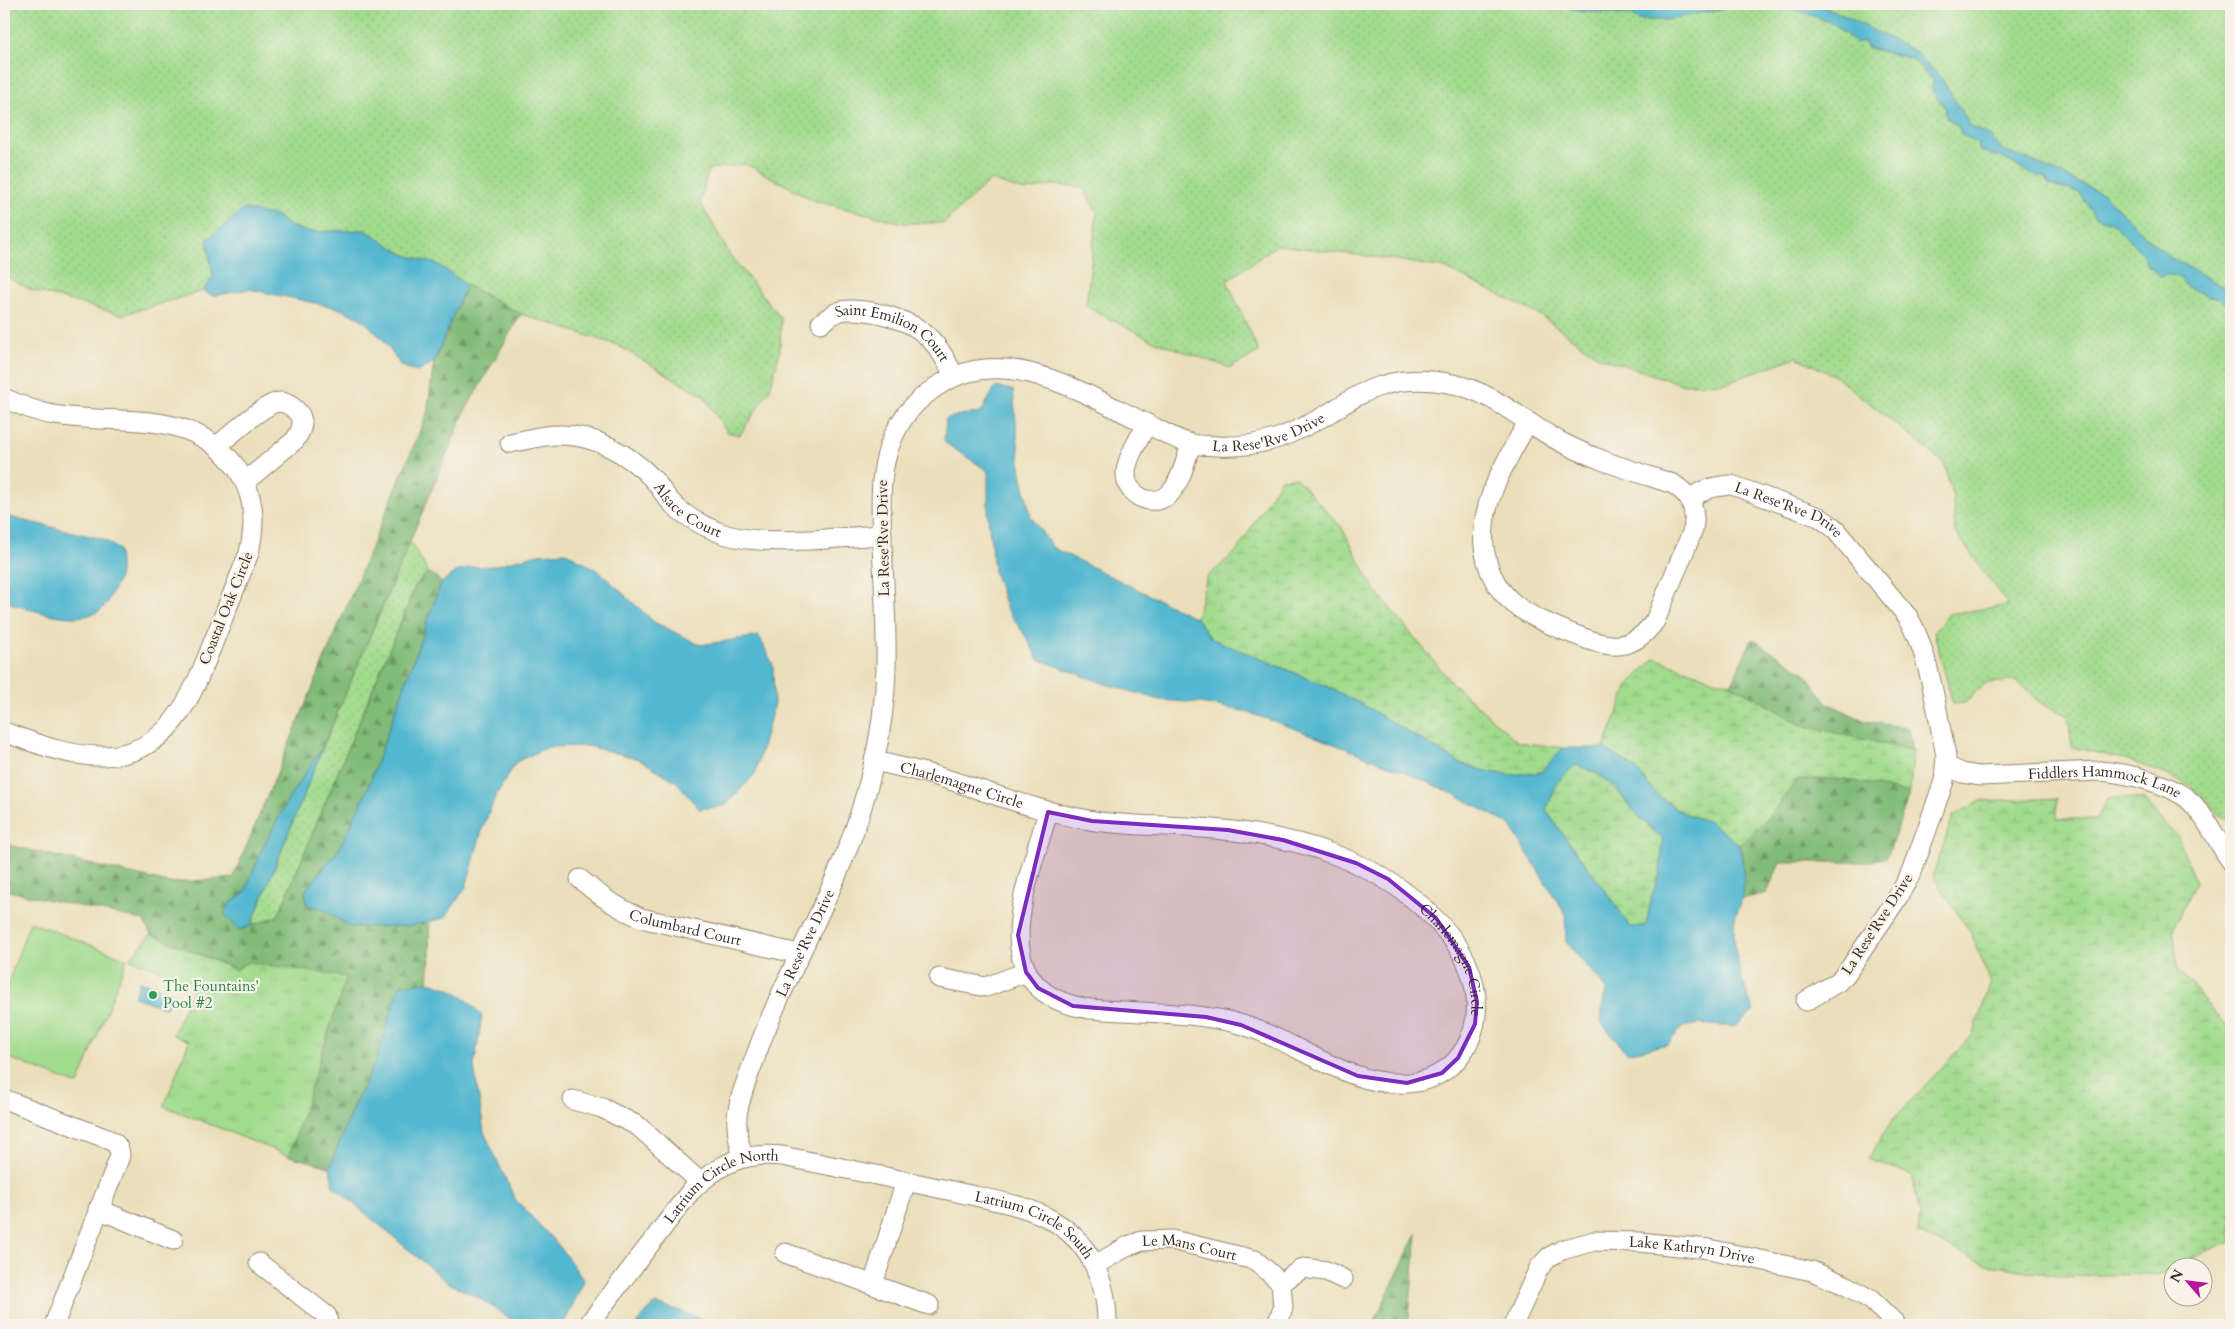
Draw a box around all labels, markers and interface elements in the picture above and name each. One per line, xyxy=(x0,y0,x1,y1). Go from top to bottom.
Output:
street label: Saint Emilion Court xyxy=(832,300,955,366)
street label: La Rese'Rve Drive xyxy=(1211,408,1329,457)
street label: La Rese'Rve Drive xyxy=(1732,477,1848,542)
street label: Alsace Court xyxy=(649,478,725,542)
street label: La Rese'Rve Drive xyxy=(872,479,894,597)
street label: Coastal Oak Circle xyxy=(194,548,258,668)
street label: Charlemagne Circle xyxy=(898,757,1026,813)
street label: Fiddlers Hammock Lane xyxy=(2028,761,2186,803)
street label: La Rese'Rve Drive xyxy=(1837,869,1917,979)
street label: La Rese'Rve Drive xyxy=(771,886,839,1000)
street label: Charlemagne Circle xyxy=(1415,899,1486,1018)
street label: Columbard Court xyxy=(626,904,743,951)
place label: The Fountains' Pool #2 xyxy=(163,976,259,1013)
marker: The Fountains' Pool #2 xyxy=(147,989,159,1001)
street label: Latrium Circle North xyxy=(659,1145,780,1228)
street label: Latrium Circle South xyxy=(973,1186,1099,1263)
street label: Le Mans Court xyxy=(1142,1230,1239,1265)
street label: Lake Kathryn Drive xyxy=(1629,1232,1757,1269)
north arrow xyxy=(2162,1256,2212,1306)
text: N xyxy=(2166,1266,2188,1286)

